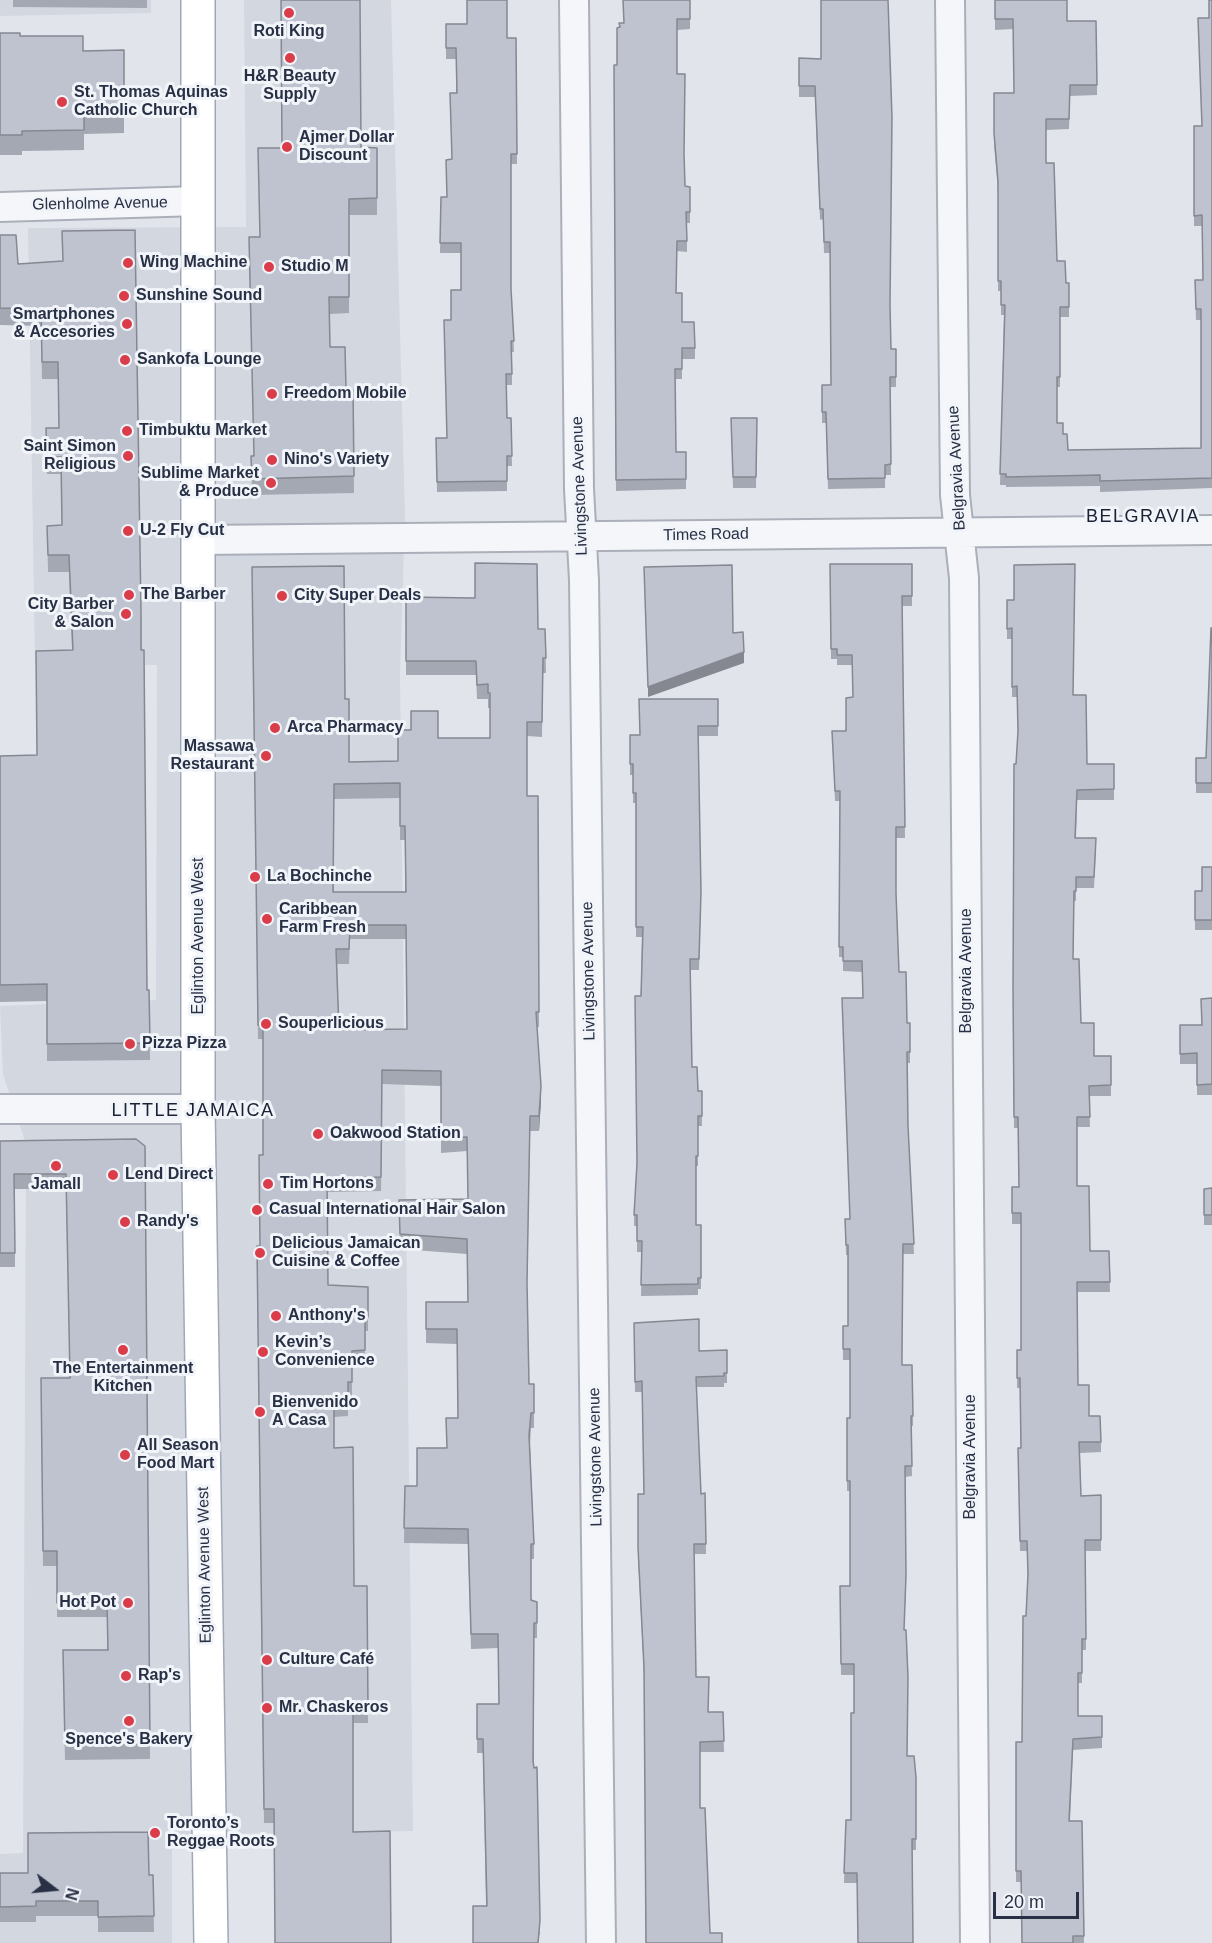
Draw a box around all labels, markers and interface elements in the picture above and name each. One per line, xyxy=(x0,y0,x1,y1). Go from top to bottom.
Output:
marker: Roti King xyxy=(282,6,296,20)
place label: Roti King xyxy=(253,22,325,42)
marker: H&R Beauty Supply xyxy=(283,51,297,65)
place label: H&R Beauty Supply xyxy=(244,67,336,105)
place label: St. Thomas Aquinas Catholic Church xyxy=(74,83,228,121)
marker: St. Thomas Aquinas Catholic Church xyxy=(55,95,69,109)
place label: Ajmer Dollar Discount xyxy=(299,128,394,166)
marker: Ajmer Dollar Discount xyxy=(280,140,294,154)
street label: Glenholme Avenue xyxy=(32,193,168,215)
place label: Wing Machine xyxy=(140,253,247,273)
marker: Wing Machine xyxy=(121,256,135,270)
place label: Studio M xyxy=(281,257,349,277)
marker: Studio M xyxy=(262,260,276,274)
place label: Sunshine Sound xyxy=(136,286,262,306)
marker: Sunshine Sound xyxy=(117,289,131,303)
place label: Smartphones & Accesories xyxy=(13,305,115,343)
marker: Smartphones & Accesories xyxy=(120,317,134,331)
place label: Sankofa Lounge xyxy=(137,350,261,370)
marker: Sankofa Lounge xyxy=(118,353,132,367)
place label: Freedom Mobile xyxy=(284,384,407,404)
marker: Freedom Mobile xyxy=(265,387,279,401)
street label: Belgravia Avenue xyxy=(944,405,970,531)
street label: Livingstone Avenue xyxy=(568,416,592,556)
place label: Timbuktu Market xyxy=(139,421,267,441)
marker: Timbuktu Market xyxy=(120,424,134,438)
place label: Saint Simon Religious xyxy=(24,437,116,475)
marker: Saint Simon Religious xyxy=(121,449,135,463)
place label: Nino's Variety xyxy=(284,450,389,470)
marker: Nino's Variety xyxy=(265,453,279,467)
place label: Sublime Market & Produce xyxy=(141,464,259,502)
marker: Sublime Market & Produce xyxy=(264,476,278,490)
district label: BELGRAVIA xyxy=(1086,506,1200,528)
place label: U-2 Fly Cut xyxy=(140,521,224,541)
marker: U-2 Fly Cut xyxy=(121,524,135,538)
street label: Times Road xyxy=(663,525,749,545)
place label: The Barber xyxy=(141,585,225,605)
place label: City Super Deals xyxy=(294,586,421,606)
marker: The Barber xyxy=(122,588,136,602)
marker: City Super Deals xyxy=(275,589,289,603)
place label: City Barber & Salon xyxy=(28,595,114,633)
marker: City Barber & Salon xyxy=(119,607,133,621)
place label: Arca Pharmacy xyxy=(287,718,404,738)
marker: Arca Pharmacy xyxy=(268,721,282,735)
place label: Massawa Restaurant xyxy=(170,737,254,775)
marker: Massawa Restaurant xyxy=(259,749,273,763)
street label: Eglinton Avenue West xyxy=(189,858,209,1014)
place label: La Bochinche xyxy=(267,867,372,887)
marker: La Bochinche xyxy=(248,870,262,884)
place label: Caribbean Farm Fresh xyxy=(279,900,366,938)
street label: Livingstone Avenue xyxy=(578,901,600,1041)
street label: Belgravia Avenue xyxy=(957,908,977,1034)
marker: Caribbean Farm Fresh xyxy=(260,912,274,926)
place label: Souperlicious xyxy=(278,1014,384,1034)
marker: Souperlicious xyxy=(259,1017,273,1031)
place label: Pizza Pizza xyxy=(142,1034,226,1054)
marker: Pizza Pizza xyxy=(123,1037,137,1051)
district label: LITTLE JAMAICA xyxy=(111,1100,275,1122)
place label: Oakwood Station xyxy=(330,1124,461,1144)
marker: Oakwood Station xyxy=(311,1127,325,1141)
marker: Jamall xyxy=(49,1159,63,1173)
place label: Lend Direct xyxy=(125,1165,213,1185)
marker: Lend Direct xyxy=(106,1168,120,1182)
place label: Tim Hortons xyxy=(280,1174,374,1194)
place label: Jamall xyxy=(31,1175,81,1195)
marker: Tim Hortons xyxy=(261,1177,275,1191)
place label: Casual International Hair Salon xyxy=(269,1200,506,1220)
marker: Casual International Hair Salon xyxy=(250,1203,264,1217)
place label: Randy's xyxy=(137,1212,199,1232)
marker: Randy's xyxy=(118,1215,132,1229)
place label: Delicious Jamaican Cuisine & Coffee xyxy=(272,1234,421,1272)
marker: Delicious Jamaican Cuisine & Coffee xyxy=(253,1246,267,1260)
place label: Anthony's xyxy=(288,1306,366,1326)
marker: Anthony's xyxy=(269,1309,283,1323)
place label: Kevin’s Convenience xyxy=(275,1333,375,1371)
marker: The Entertainment Kitchen xyxy=(116,1343,130,1357)
marker: Kevin’s Convenience xyxy=(256,1345,270,1359)
place label: The Entertainment Kitchen xyxy=(53,1359,193,1397)
street label: Livingstone Avenue xyxy=(585,1387,607,1527)
place label: Bienvenido A Casa xyxy=(272,1393,358,1431)
street label: Belgravia Avenue xyxy=(961,1394,981,1520)
marker: Bienvenido A Casa xyxy=(253,1405,267,1419)
place label: All Season Food Mart xyxy=(137,1436,219,1474)
marker: All Season Food Mart xyxy=(118,1448,132,1462)
street label: Eglinton Avenue West xyxy=(194,1486,216,1644)
place label: Hot Pot xyxy=(59,1593,116,1613)
marker: Hot Pot xyxy=(121,1596,135,1610)
place label: Culture Café xyxy=(279,1650,374,1670)
marker: Culture Café xyxy=(260,1653,274,1667)
place label: Rap's xyxy=(138,1666,181,1686)
marker: Rap's xyxy=(119,1669,133,1683)
place label: Mr. Chaskeros xyxy=(279,1698,388,1718)
marker: Mr. Chaskeros xyxy=(260,1701,274,1715)
marker: Spence's Bakery xyxy=(122,1714,136,1728)
place label: Spence's Bakery xyxy=(65,1730,193,1750)
place label: Toronto’s Reggae Roots xyxy=(167,1814,275,1852)
marker: Toronto’s Reggae Roots xyxy=(148,1826,162,1840)
north arrow xyxy=(24,1859,84,1919)
scale bar xyxy=(996,1880,1082,1918)
text: N xyxy=(62,1886,82,1902)
text: 20 m xyxy=(1004,1892,1044,1912)

